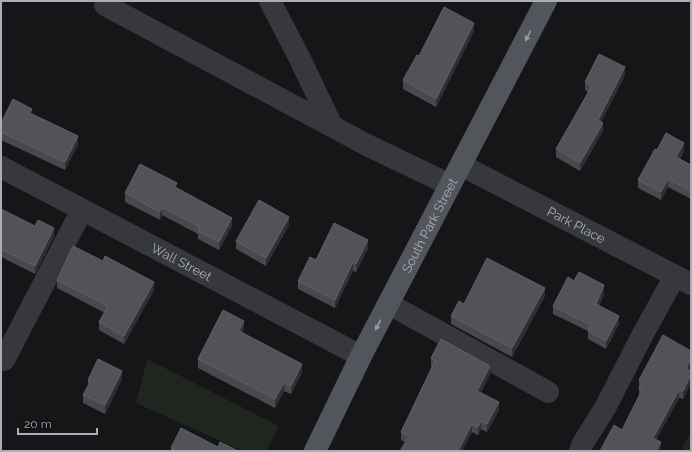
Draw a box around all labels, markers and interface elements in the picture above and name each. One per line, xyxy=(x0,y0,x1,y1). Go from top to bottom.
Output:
one-way arrow xyxy=(525,30,531,41)
street label: South Park Street xyxy=(398,175,460,275)
street label: Park Place xyxy=(545,204,608,246)
street label: Wall Street xyxy=(149,240,215,284)
one-way arrow xyxy=(375,319,381,331)
scale bar xyxy=(18,410,97,436)
text: 20 m xyxy=(24,417,52,431)

